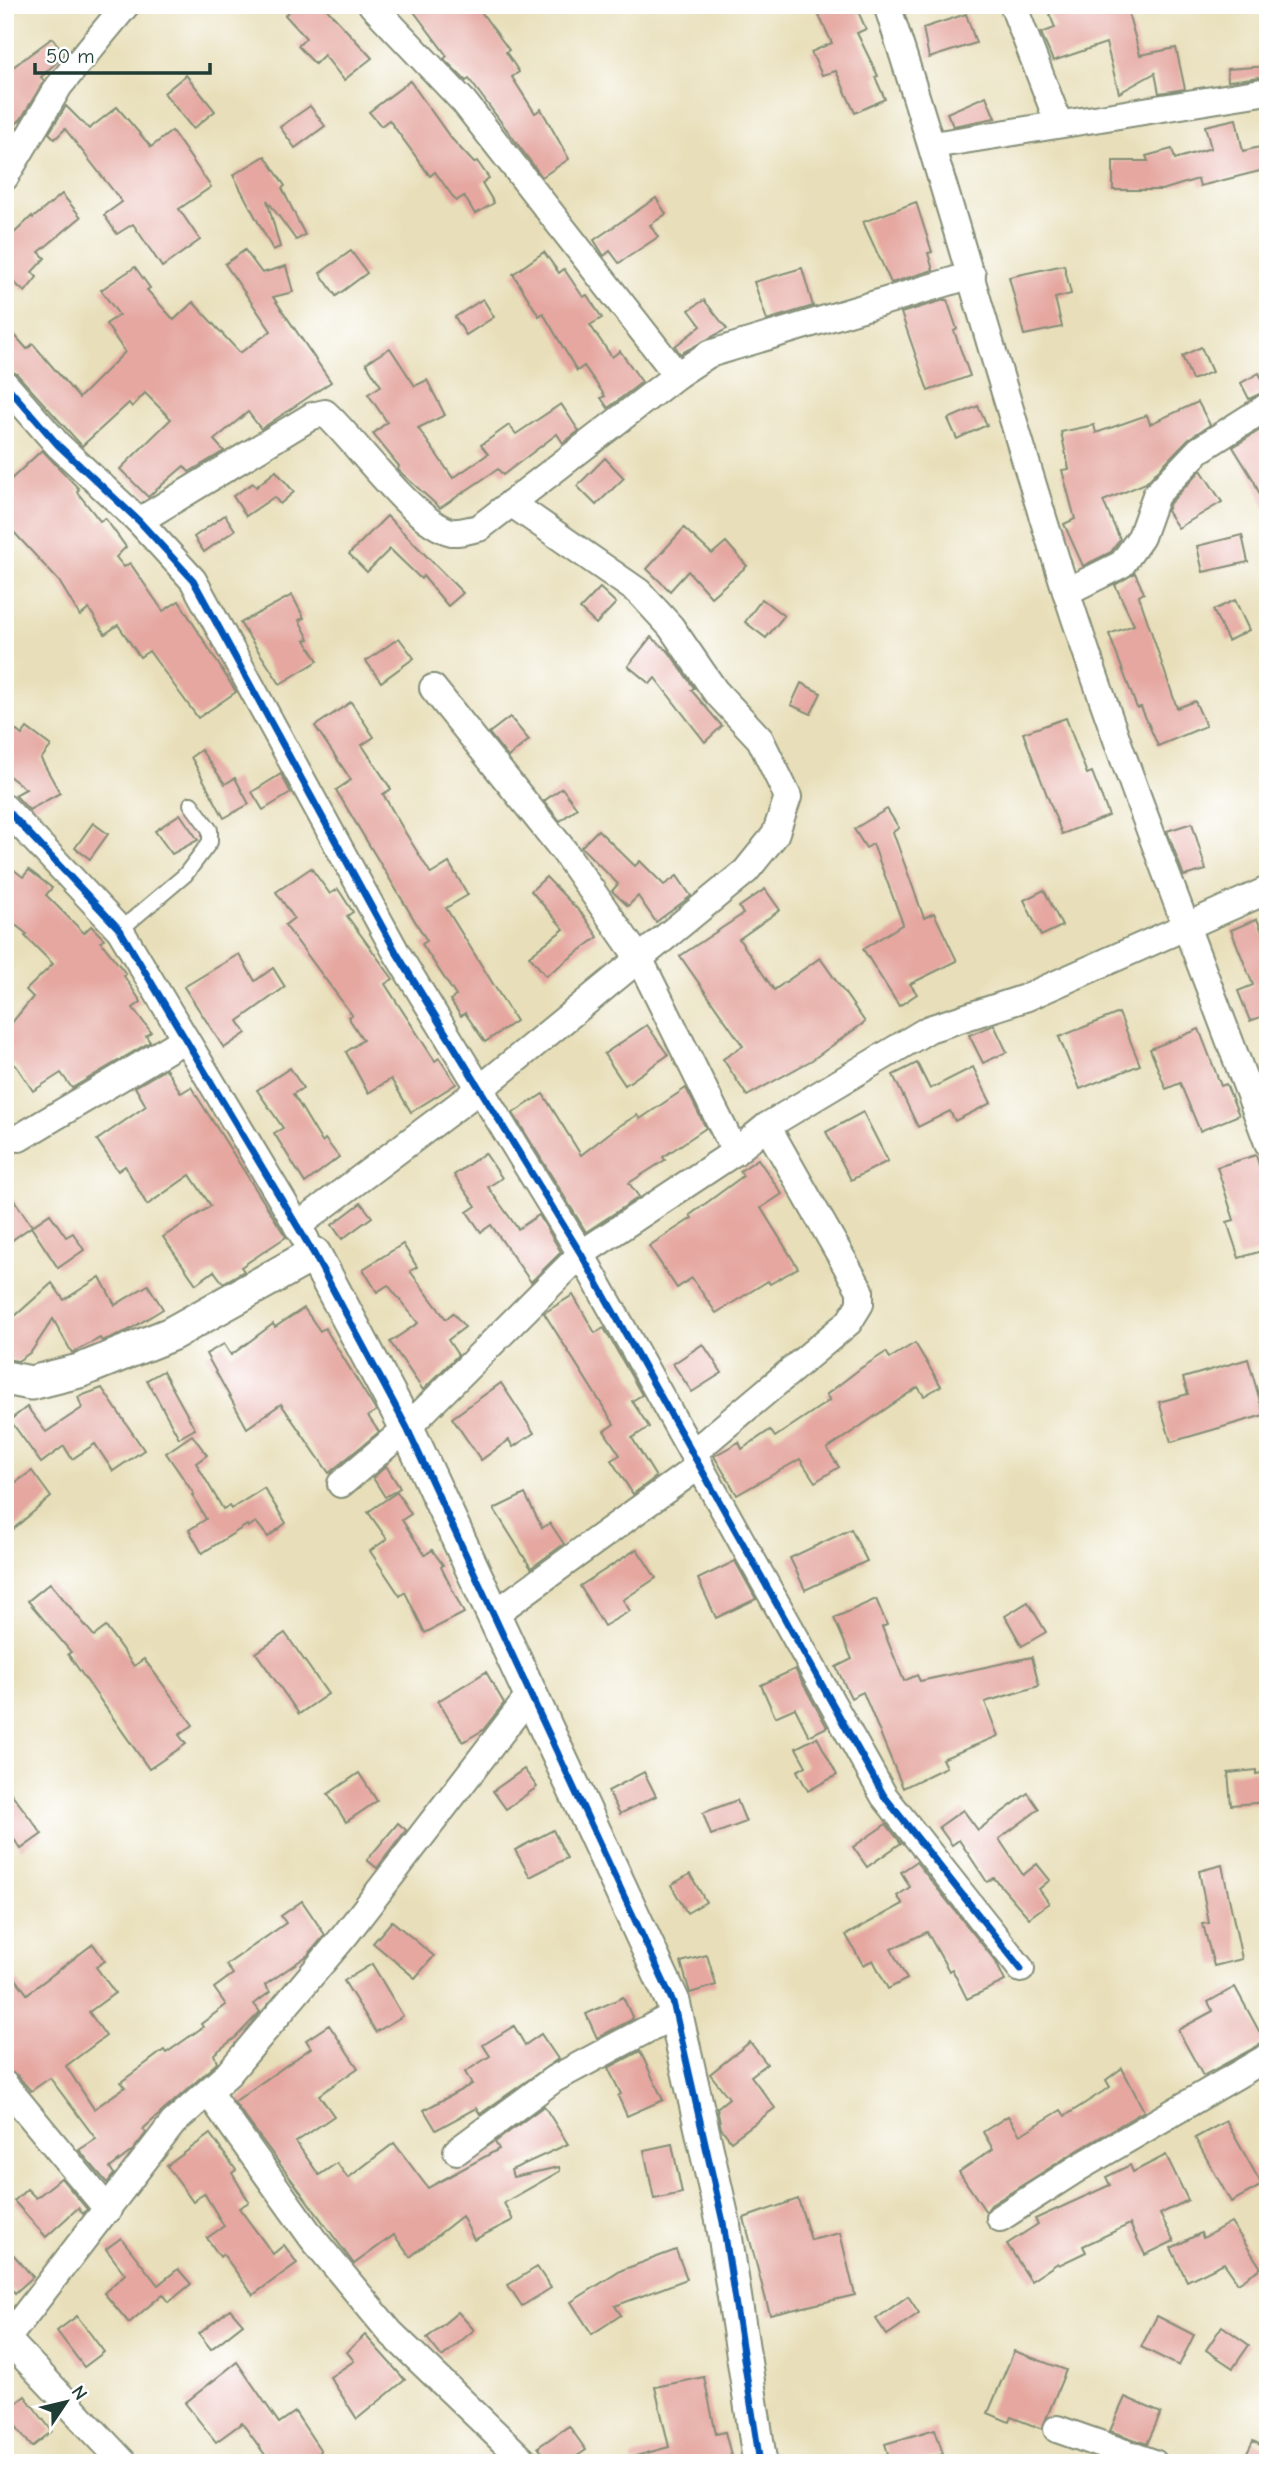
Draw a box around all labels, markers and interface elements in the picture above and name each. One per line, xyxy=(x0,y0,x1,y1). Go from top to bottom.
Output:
scale bar xyxy=(35,32,210,76)
text: 50 m xyxy=(46,44,95,68)
north arrow xyxy=(32,2366,102,2436)
text: N xyxy=(67,2381,92,2404)

